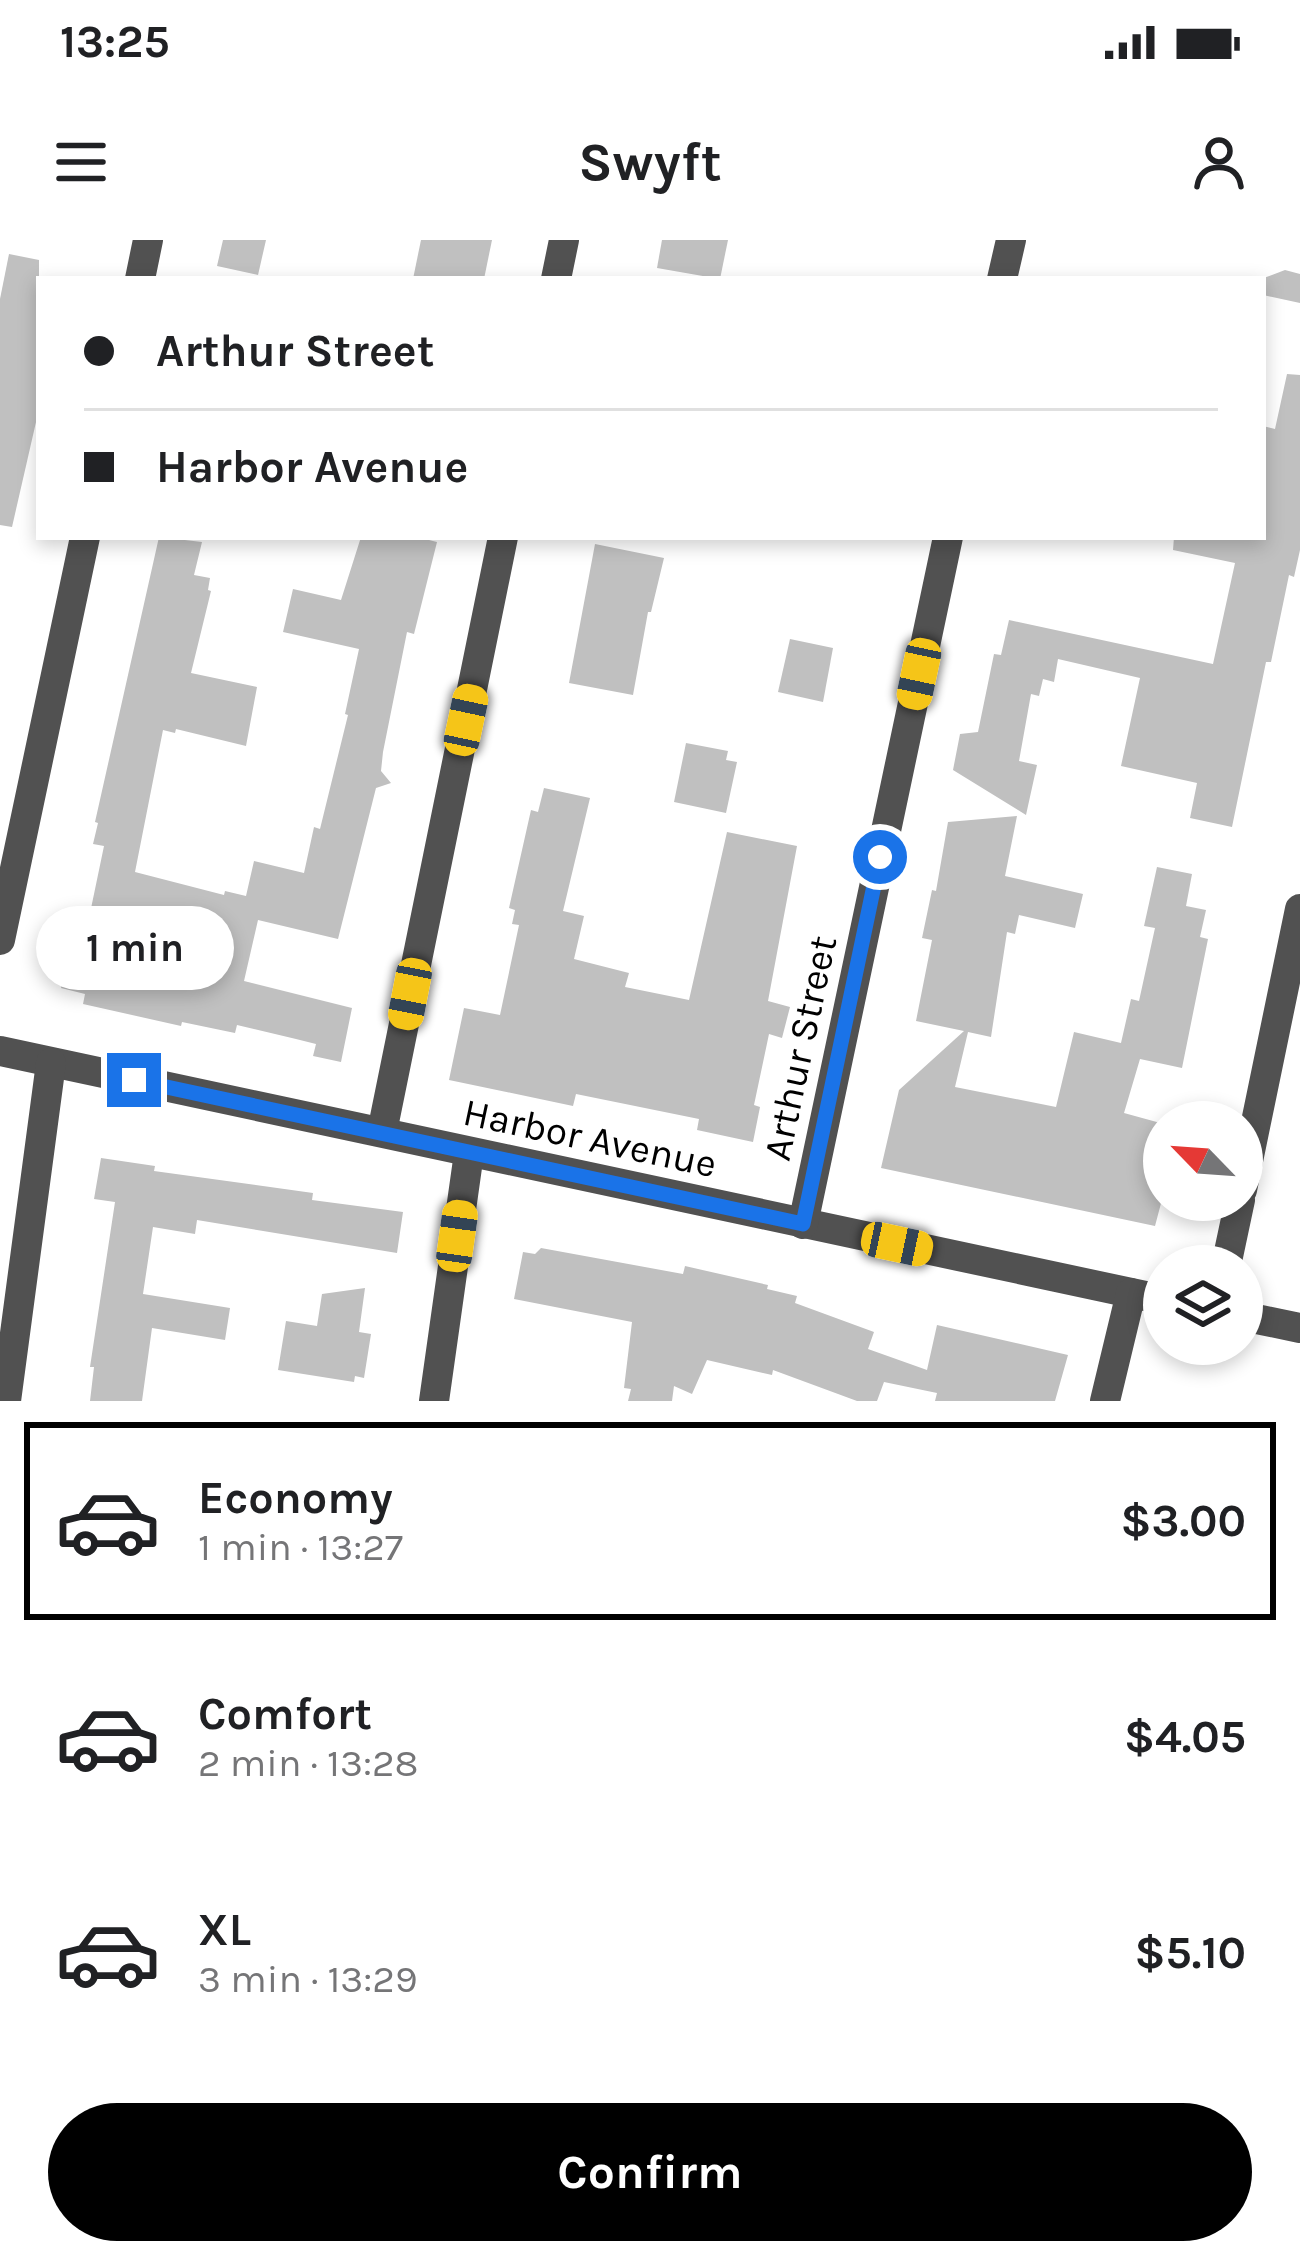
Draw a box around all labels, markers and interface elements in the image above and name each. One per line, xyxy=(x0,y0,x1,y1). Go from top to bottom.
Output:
text: 13:25 xyxy=(60,16,170,68)
icon: menu xyxy=(48,129,114,195)
icon: person xyxy=(1186,129,1252,195)
text: Swyft xyxy=(578,130,722,194)
text: Arthur Street xyxy=(156,325,434,377)
text: Harbor Avenue xyxy=(156,441,468,493)
car xyxy=(894,635,944,713)
car xyxy=(441,681,491,759)
route start xyxy=(853,830,907,884)
callout: 1 min xyxy=(35,906,233,990)
text: 1 min xyxy=(86,925,184,971)
street label: Arthur Street xyxy=(754,931,846,1165)
car xyxy=(385,955,435,1033)
route end xyxy=(107,1053,161,1107)
street label: Harbor Avenue xyxy=(459,1089,721,1187)
north arrow xyxy=(1143,1101,1263,1221)
map controls xyxy=(1143,1101,1263,1365)
car xyxy=(434,1198,480,1274)
car xyxy=(858,1219,936,1269)
button: layers xyxy=(1143,1245,1263,1365)
icon: car xyxy=(54,1467,162,1575)
text: Economy xyxy=(198,1472,393,1524)
text: $3.00 xyxy=(1120,1495,1246,1547)
text: 1 min · 13:27 xyxy=(198,1524,403,1570)
icon: car xyxy=(54,1683,162,1791)
text: Comfort xyxy=(198,1688,372,1740)
text: $4.05 xyxy=(1124,1711,1246,1763)
text: 2 min · 13:28 xyxy=(198,1740,418,1786)
icon: car xyxy=(54,1899,162,2007)
text: XL xyxy=(198,1904,251,1956)
text: $5.10 xyxy=(1135,1927,1246,1979)
text: 3 min · 13:29 xyxy=(198,1956,418,2002)
button: Confirm xyxy=(48,2103,1252,2241)

